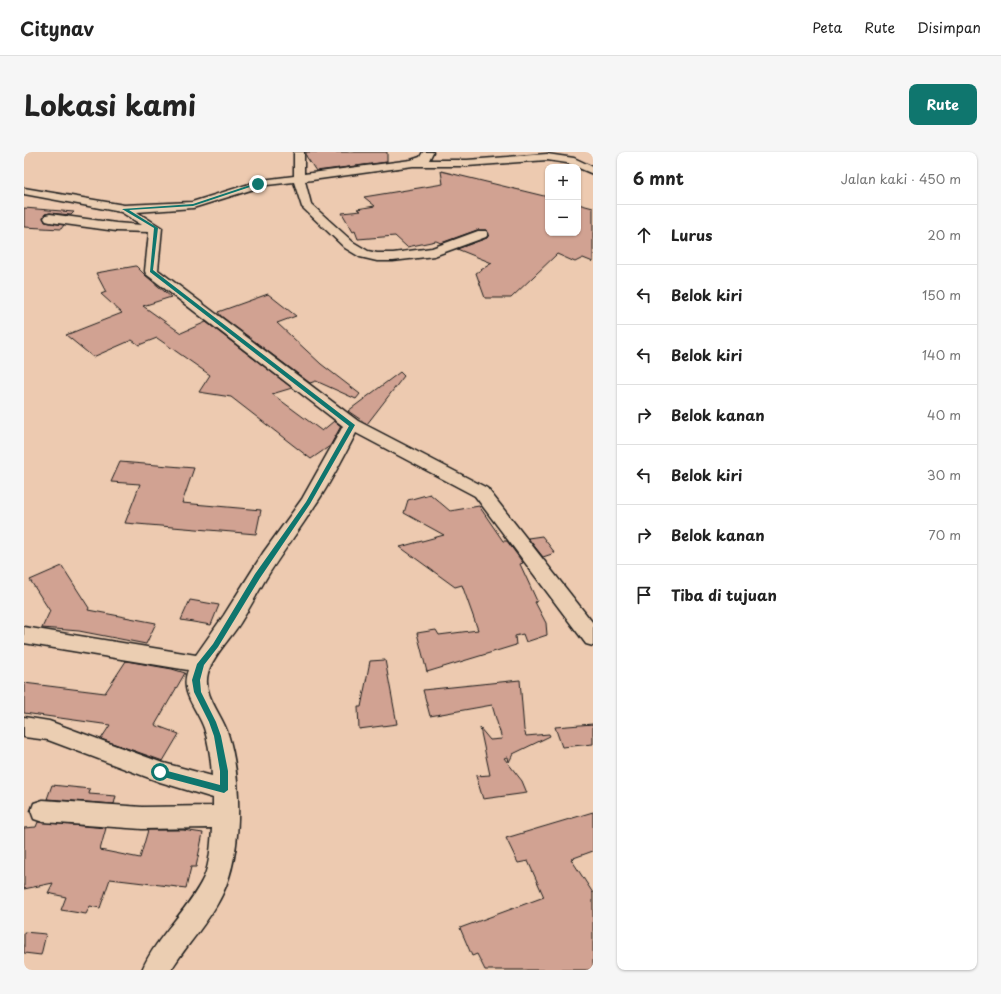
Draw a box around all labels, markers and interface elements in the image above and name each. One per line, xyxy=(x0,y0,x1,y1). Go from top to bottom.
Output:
text: Citynav xyxy=(20,14,94,42)
text: Peta xyxy=(812,17,842,38)
text: Rute xyxy=(864,17,895,38)
text: Disimpan xyxy=(917,17,981,38)
text: Lokasi kami xyxy=(24,83,196,126)
button: Rute xyxy=(909,84,977,125)
map controls xyxy=(545,164,581,236)
button: + xyxy=(545,164,581,200)
text: 6 mnt xyxy=(633,165,684,191)
text: Jalan kaki · 450 m xyxy=(841,169,961,188)
route end xyxy=(249,175,267,193)
button: − xyxy=(545,200,581,236)
text: Lurus xyxy=(671,223,712,246)
icon: ahead xyxy=(633,224,655,246)
text: 20 m xyxy=(927,225,961,244)
text: Belok kiri xyxy=(671,283,742,306)
icon: left xyxy=(633,284,655,306)
text: 150 m xyxy=(922,285,961,304)
text: Belok kiri xyxy=(671,343,742,366)
icon: left xyxy=(633,344,655,366)
text: 140 m xyxy=(922,345,961,364)
text: Belok kanan xyxy=(671,403,765,426)
icon: right xyxy=(633,404,655,426)
text: 40 m xyxy=(927,405,961,424)
text: Belok kiri xyxy=(671,463,742,486)
icon: left xyxy=(633,464,655,486)
text: 30 m xyxy=(927,465,961,484)
text: Belok kanan xyxy=(671,523,765,546)
icon: right xyxy=(633,524,655,546)
text: 70 m xyxy=(928,525,961,544)
text: Tiba di tujuan xyxy=(671,583,777,606)
icon: arrive xyxy=(633,584,655,606)
route start xyxy=(151,763,169,781)

